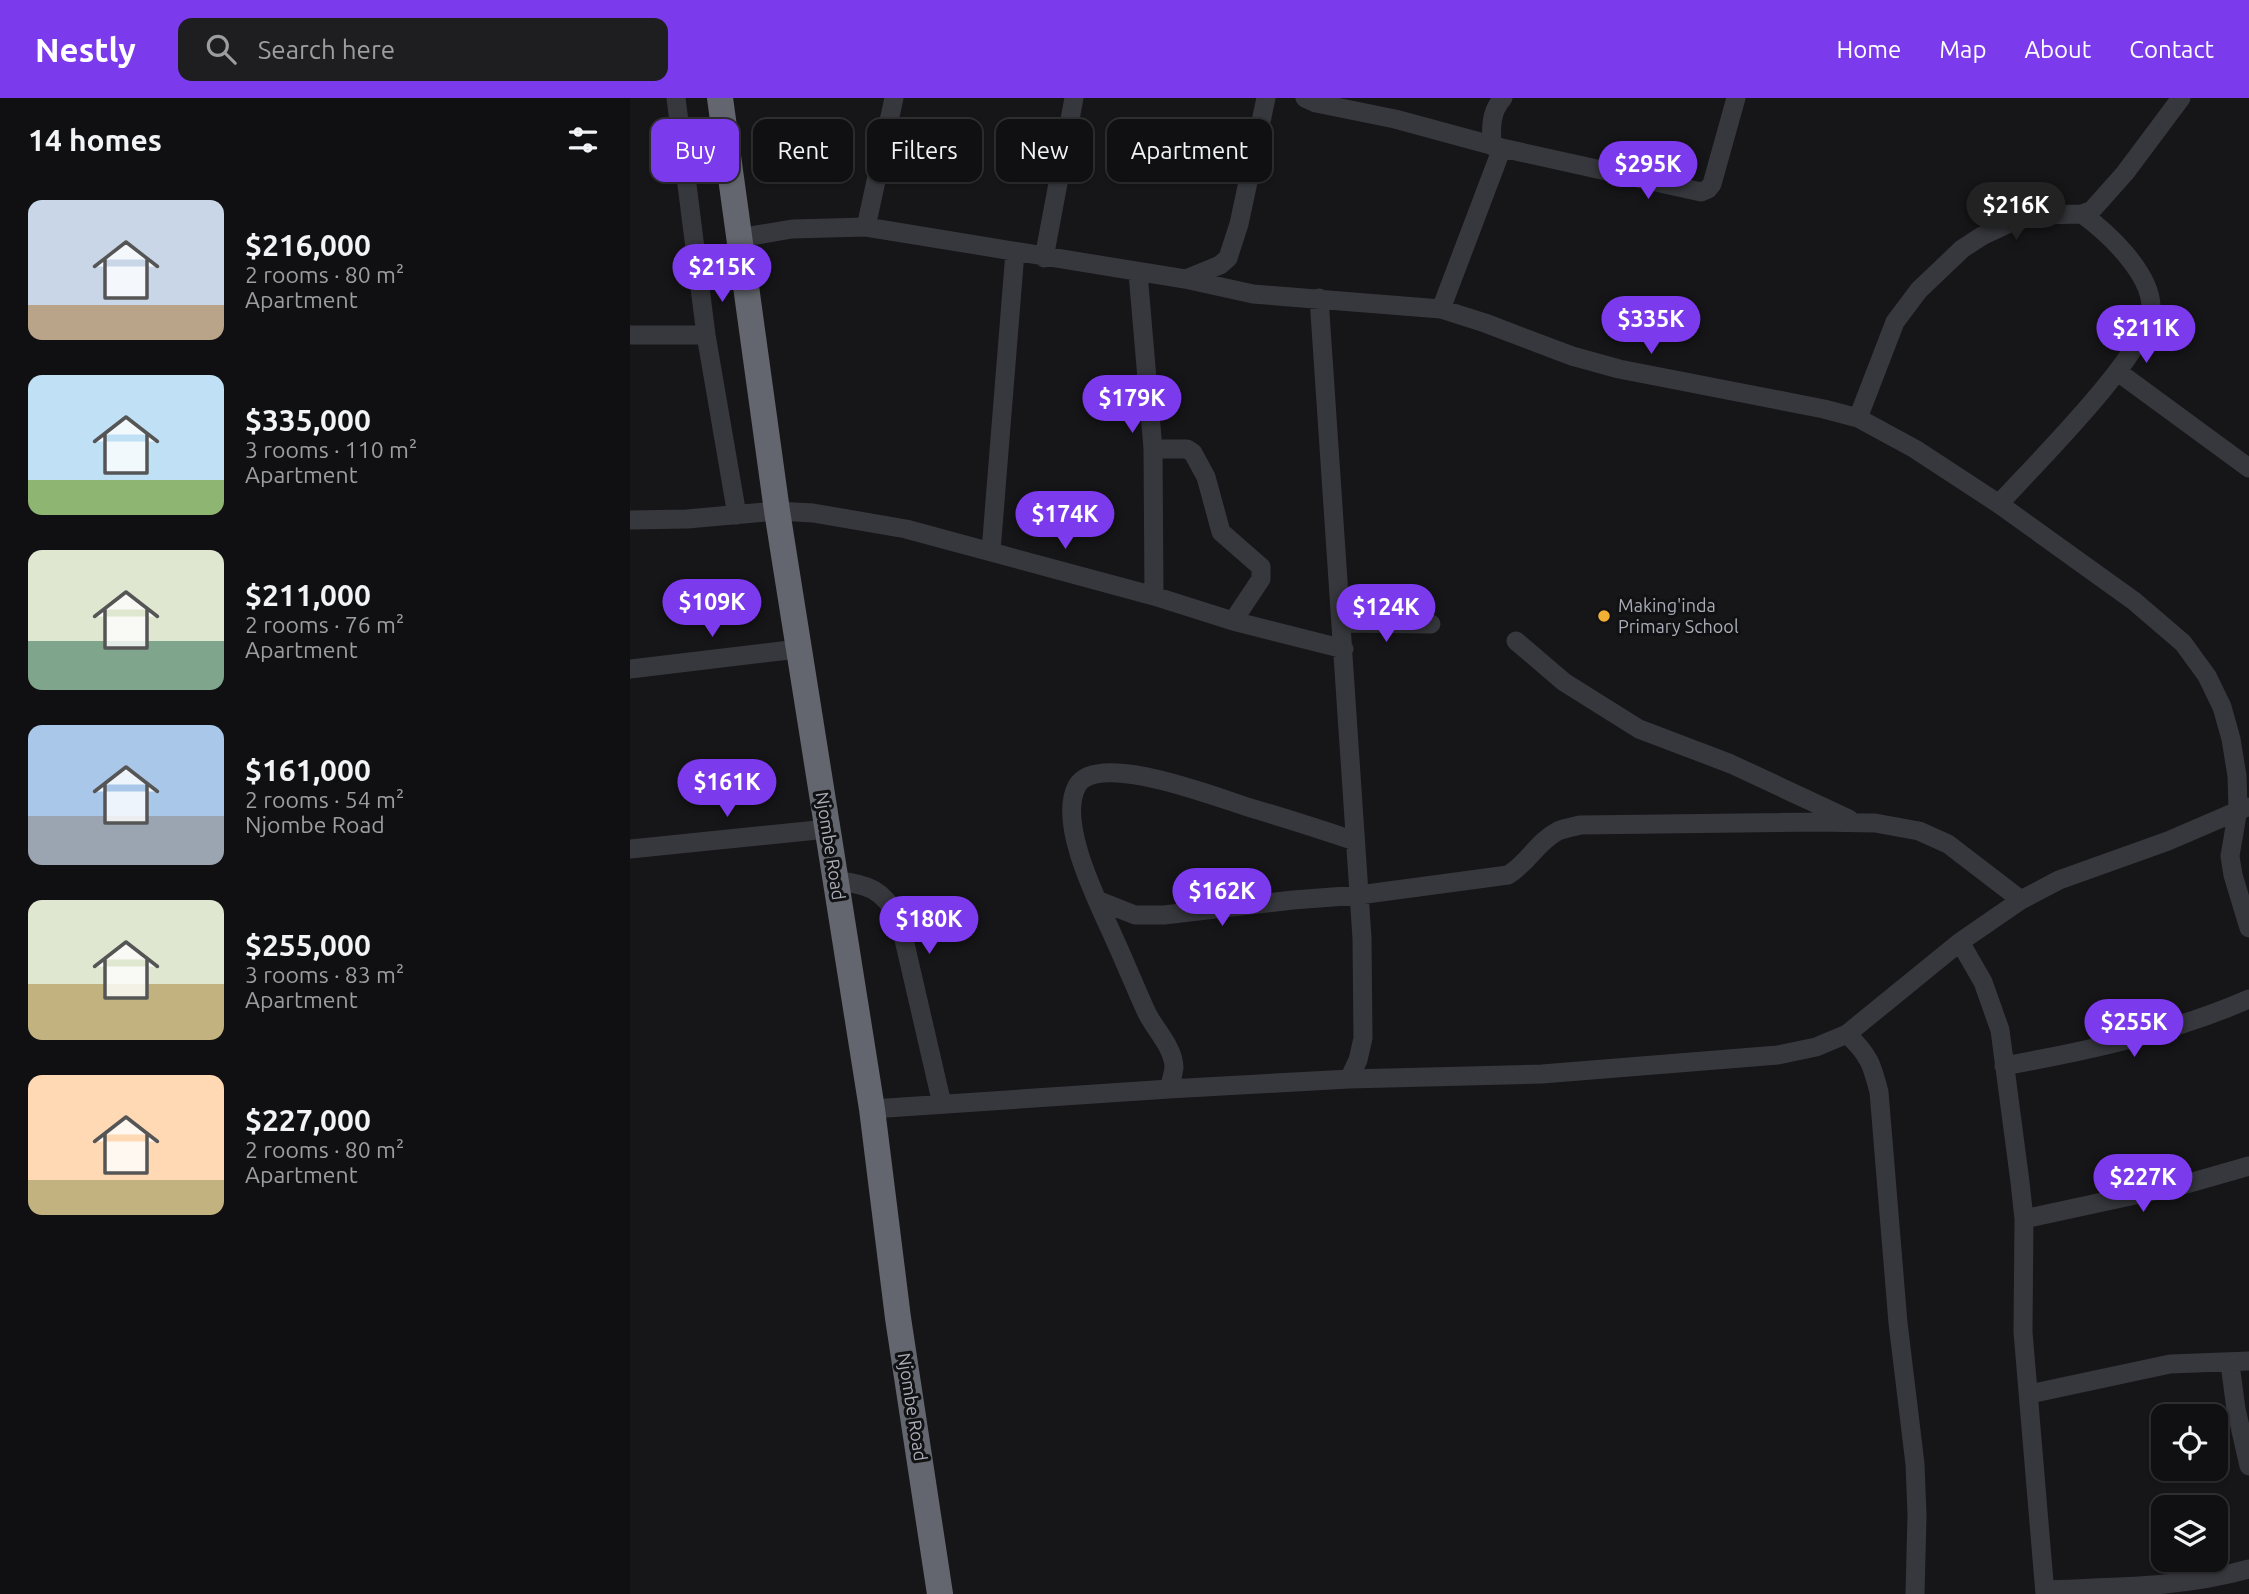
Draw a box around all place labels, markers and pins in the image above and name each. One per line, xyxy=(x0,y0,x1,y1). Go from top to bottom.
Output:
pin: $295K xyxy=(1599,141,1697,201)
pin: $216K xyxy=(1967,183,2065,242)
pin: $215K xyxy=(673,244,771,304)
pin: $335K xyxy=(1602,296,1700,356)
pin: $211K xyxy=(2097,306,2195,365)
pin: $179K xyxy=(1083,376,1181,435)
pin: $174K xyxy=(1016,491,1114,551)
pin: $109K xyxy=(663,580,761,639)
pin: $124K xyxy=(1337,584,1435,644)
place label: Making'inda Primary School xyxy=(1618,595,1739,636)
marker: Making'inda Primary School xyxy=(1596,608,1612,624)
pin: $161K xyxy=(678,760,776,819)
pin: $162K xyxy=(1173,868,1271,928)
pin: $180K xyxy=(880,896,978,956)
pin: $255K xyxy=(2085,1000,2183,1059)
pin: $227K xyxy=(2094,1154,2192,1214)

